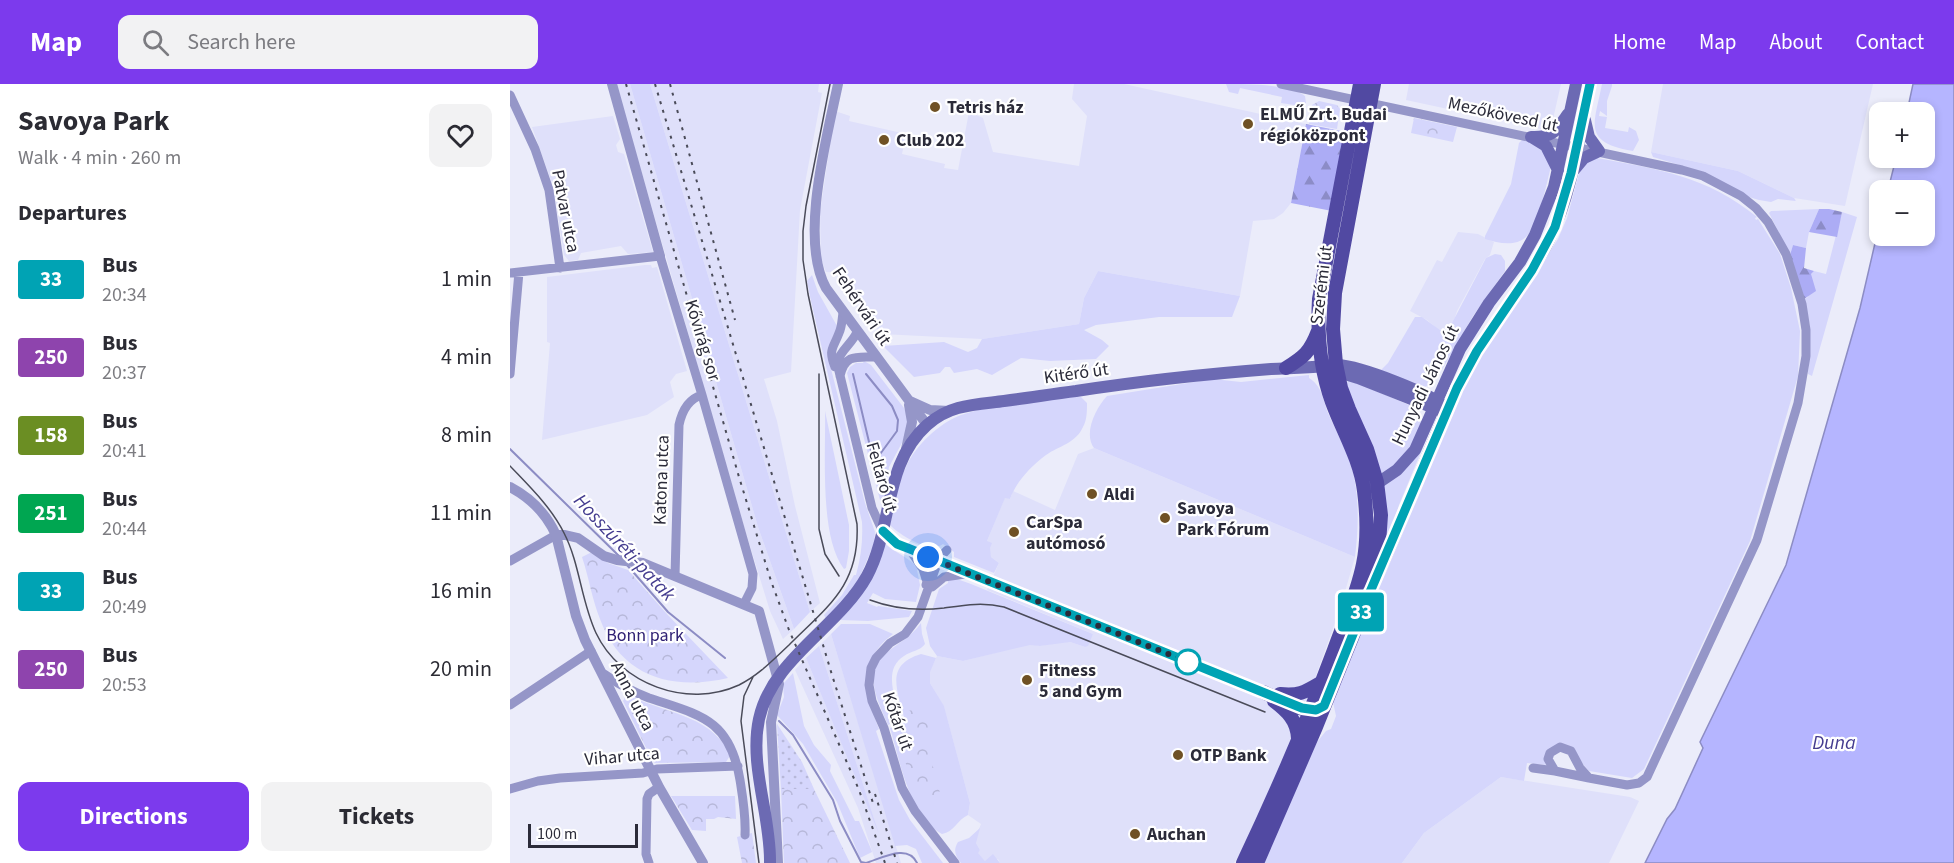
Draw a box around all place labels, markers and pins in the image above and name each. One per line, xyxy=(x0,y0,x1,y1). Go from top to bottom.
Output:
place label: Tetris ház xyxy=(947,95,1023,120)
marker: Tetris ház xyxy=(928,100,942,114)
place label: ELMŰ Zrt. Budai régióközpont xyxy=(1260,102,1387,148)
marker: ELMŰ Zrt. Budai régióközpont xyxy=(1241,117,1255,131)
place label: Club 202 xyxy=(896,128,964,153)
marker: Club 202 xyxy=(877,133,891,147)
place label: Aldi xyxy=(1103,482,1135,507)
marker: Aldi xyxy=(1085,487,1099,501)
place label: Savoya Park Fórum xyxy=(1177,496,1269,542)
place label: CarSpa autómosó xyxy=(1026,510,1106,556)
marker: Savoya Park Fórum xyxy=(1158,511,1172,525)
marker: CarSpa autómosó xyxy=(1007,525,1021,539)
unlabelled marker xyxy=(1175,649,1201,675)
place label: Fitness 5 and Gym xyxy=(1039,658,1122,704)
marker: Fitness 5 and Gym xyxy=(1020,673,1034,687)
place label: OTP Bank xyxy=(1190,743,1267,768)
marker: OTP Bank xyxy=(1171,748,1185,762)
place label: Auchan xyxy=(1146,822,1206,847)
marker: Auchan xyxy=(1128,827,1142,841)

